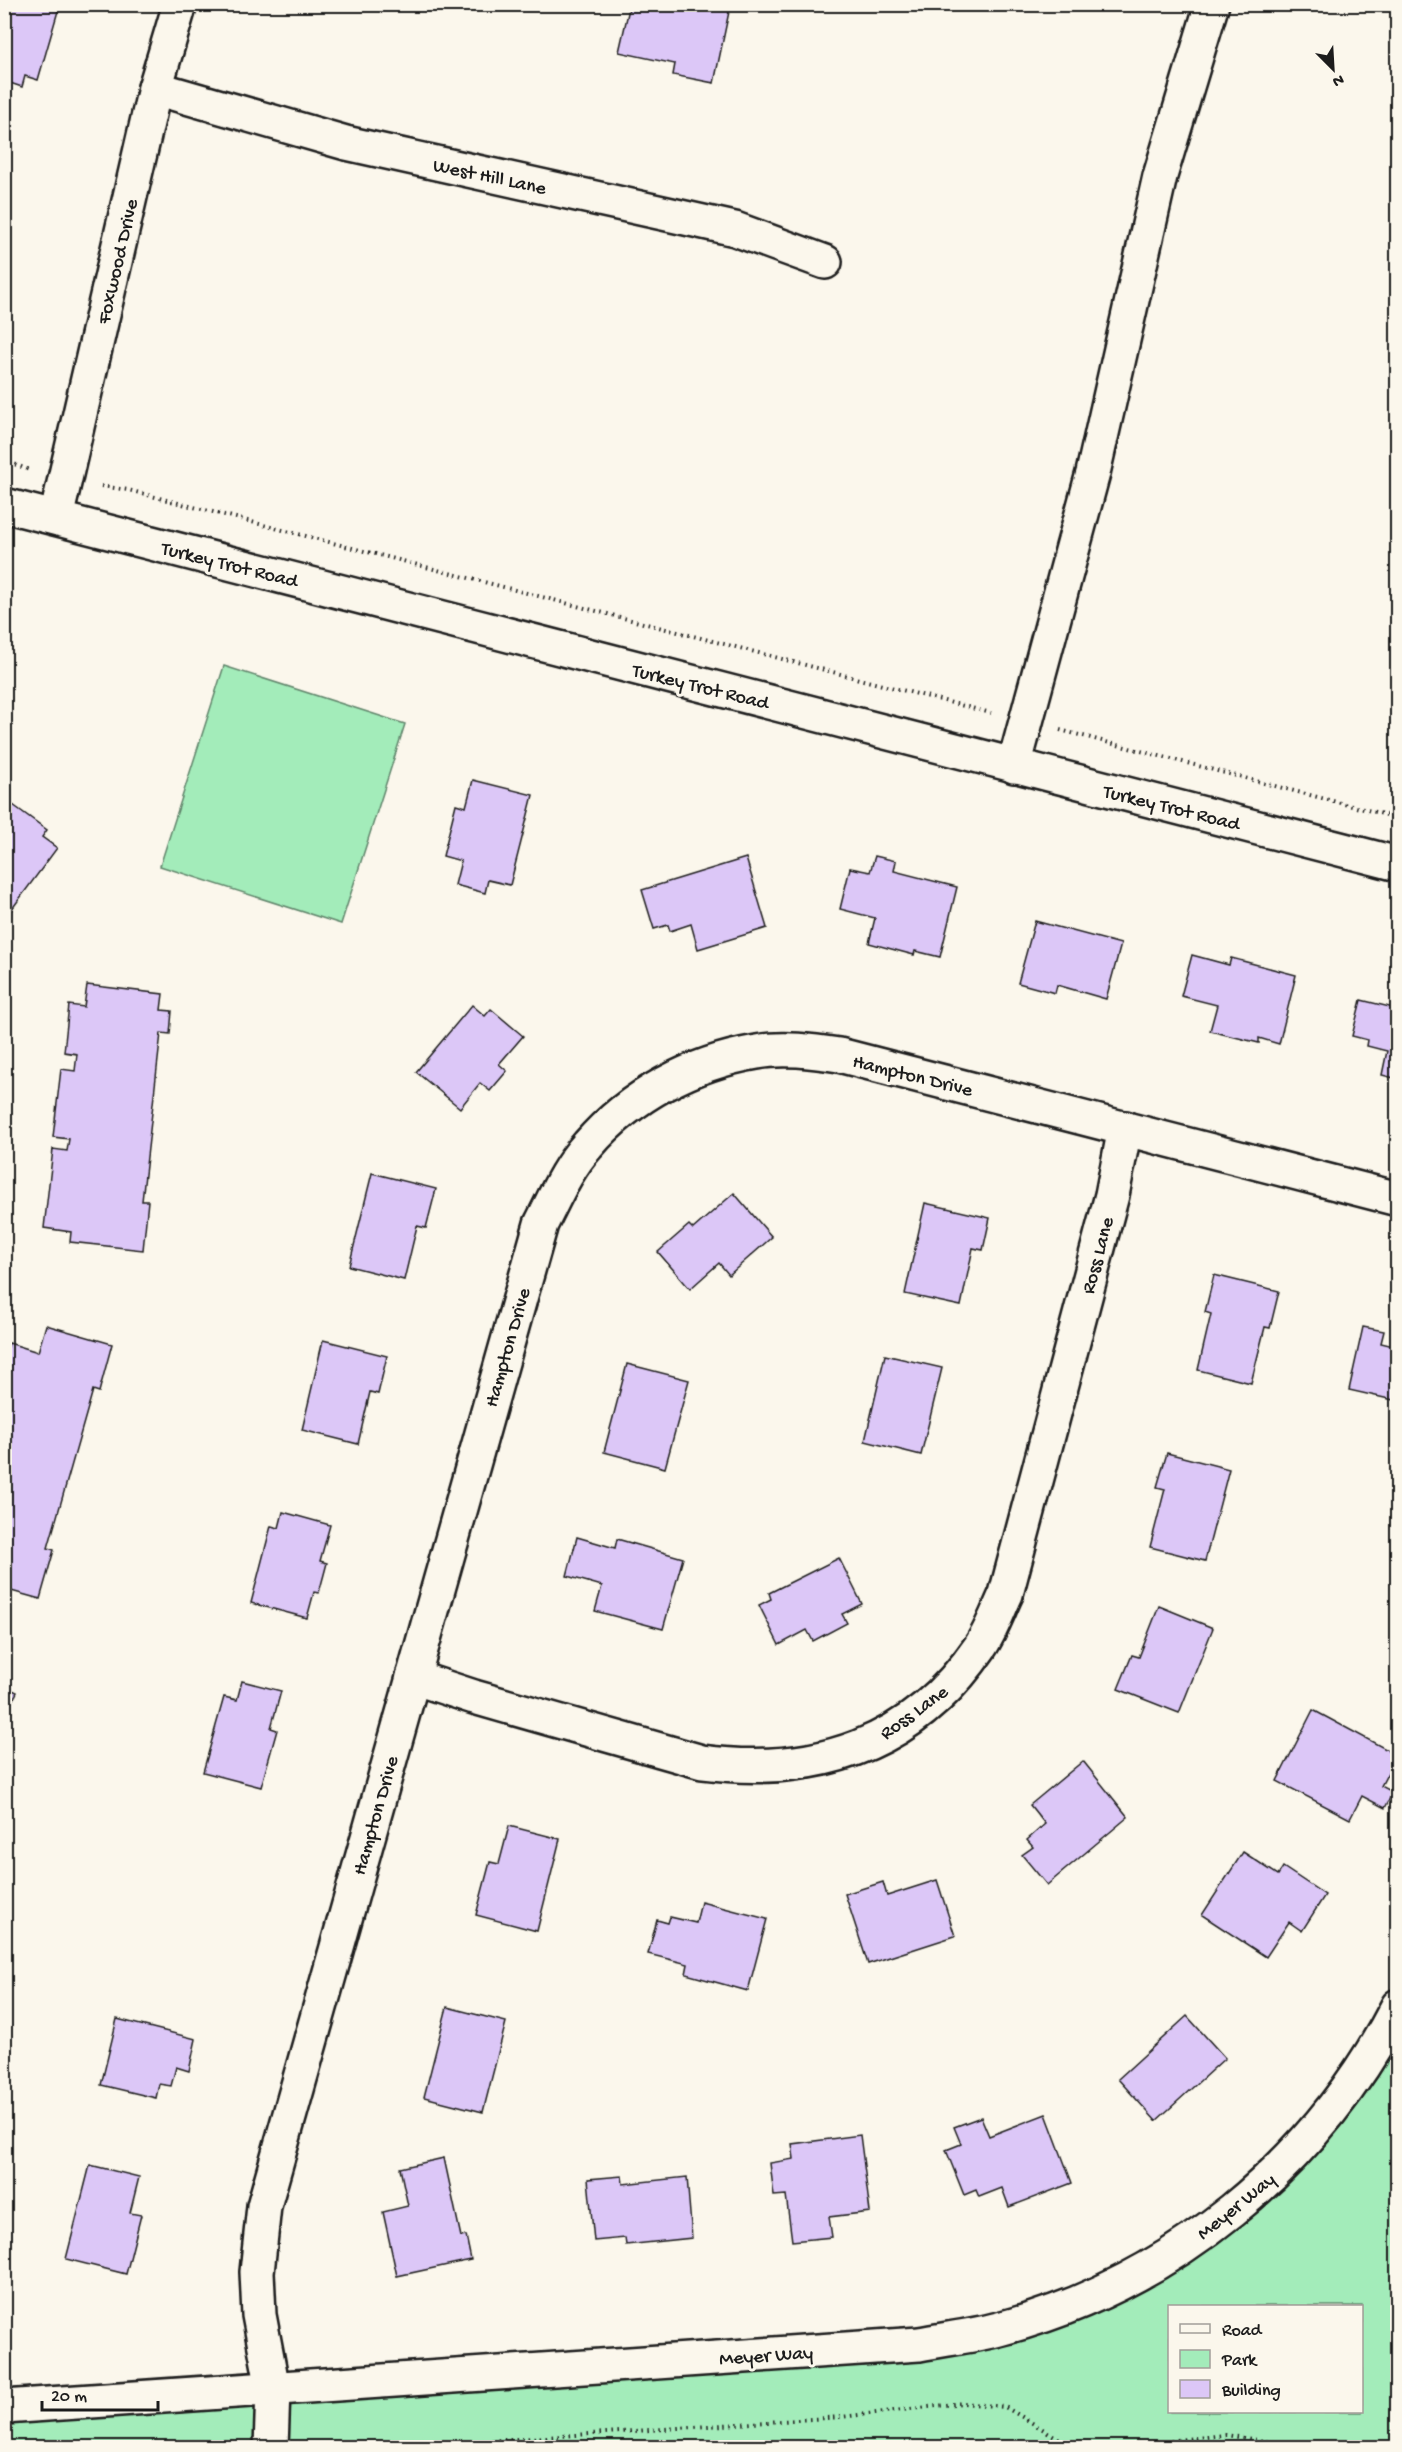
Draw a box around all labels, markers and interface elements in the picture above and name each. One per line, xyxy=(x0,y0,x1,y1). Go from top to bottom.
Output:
north arrow xyxy=(1303,39,1363,99)
text: N xyxy=(1329,69,1346,91)
street label: West Hill Lane xyxy=(431,155,549,202)
street label: Foxwood Drive xyxy=(94,196,145,327)
street label: Turkey Trot Road xyxy=(158,538,302,595)
street label: Turkey Trot Road xyxy=(629,660,773,717)
street label: Turkey Trot Road xyxy=(1100,781,1244,838)
street label: Hampton Drive xyxy=(850,1051,975,1104)
street label: Ross Lane xyxy=(1078,1214,1121,1297)
street label: Hampton Drive xyxy=(481,1285,538,1410)
street label: Ross Lane xyxy=(877,1681,954,1746)
street label: Hampton Drive xyxy=(349,1753,406,1878)
street label: Meyer Way xyxy=(1193,2169,1281,2246)
legend xyxy=(1168,2305,1363,2413)
text: Road xyxy=(1222,2321,1263,2342)
street label: Meyer Way xyxy=(718,2343,814,2372)
text: Park xyxy=(1221,2351,1258,2372)
scale bar xyxy=(42,2374,158,2412)
text: Building xyxy=(1221,2381,1281,2402)
text: 20 m xyxy=(51,2387,87,2408)

